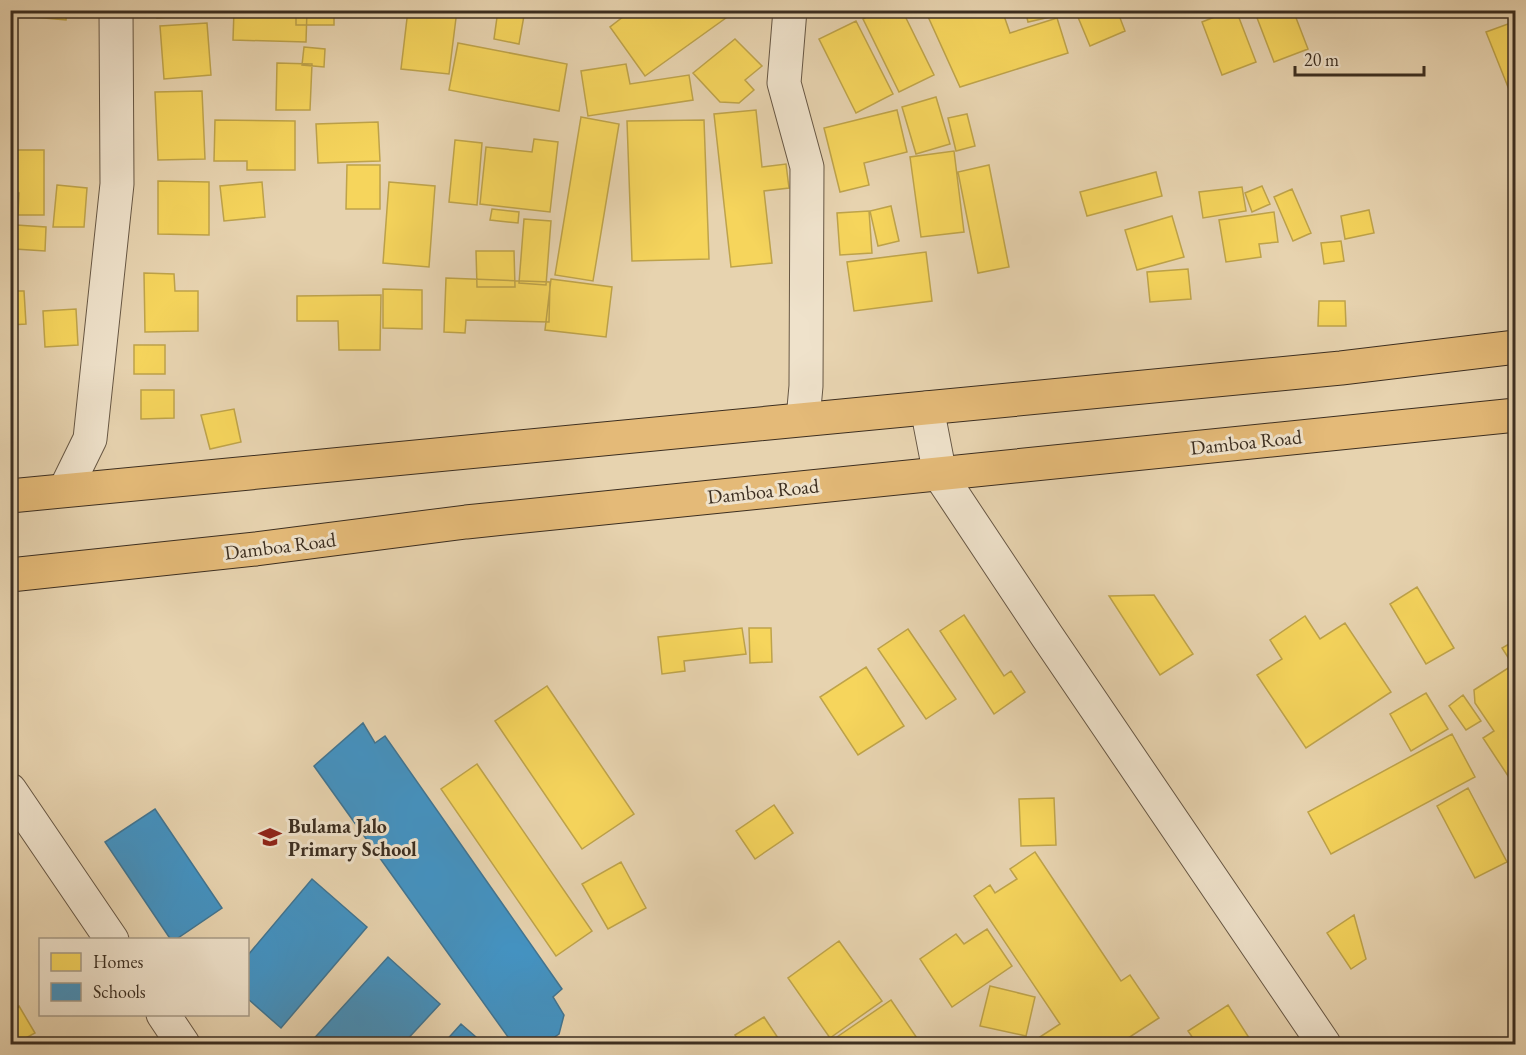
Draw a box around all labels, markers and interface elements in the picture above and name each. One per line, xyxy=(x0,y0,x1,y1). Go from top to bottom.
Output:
scale bar xyxy=(1295,39,1424,77)
text: 20 m xyxy=(1304,48,1339,71)
street label: Damboa Road xyxy=(1189,423,1304,461)
street label: Damboa Road xyxy=(706,472,821,510)
street label: Damboa Road xyxy=(223,526,338,566)
place label: Bulama Jalo Primary School xyxy=(288,813,417,862)
school or university icon: Bulama Jalo Primary School xyxy=(257,824,283,850)
legend xyxy=(39,938,249,1016)
text: Homes xyxy=(93,950,144,973)
text: Schools xyxy=(93,980,146,1003)

